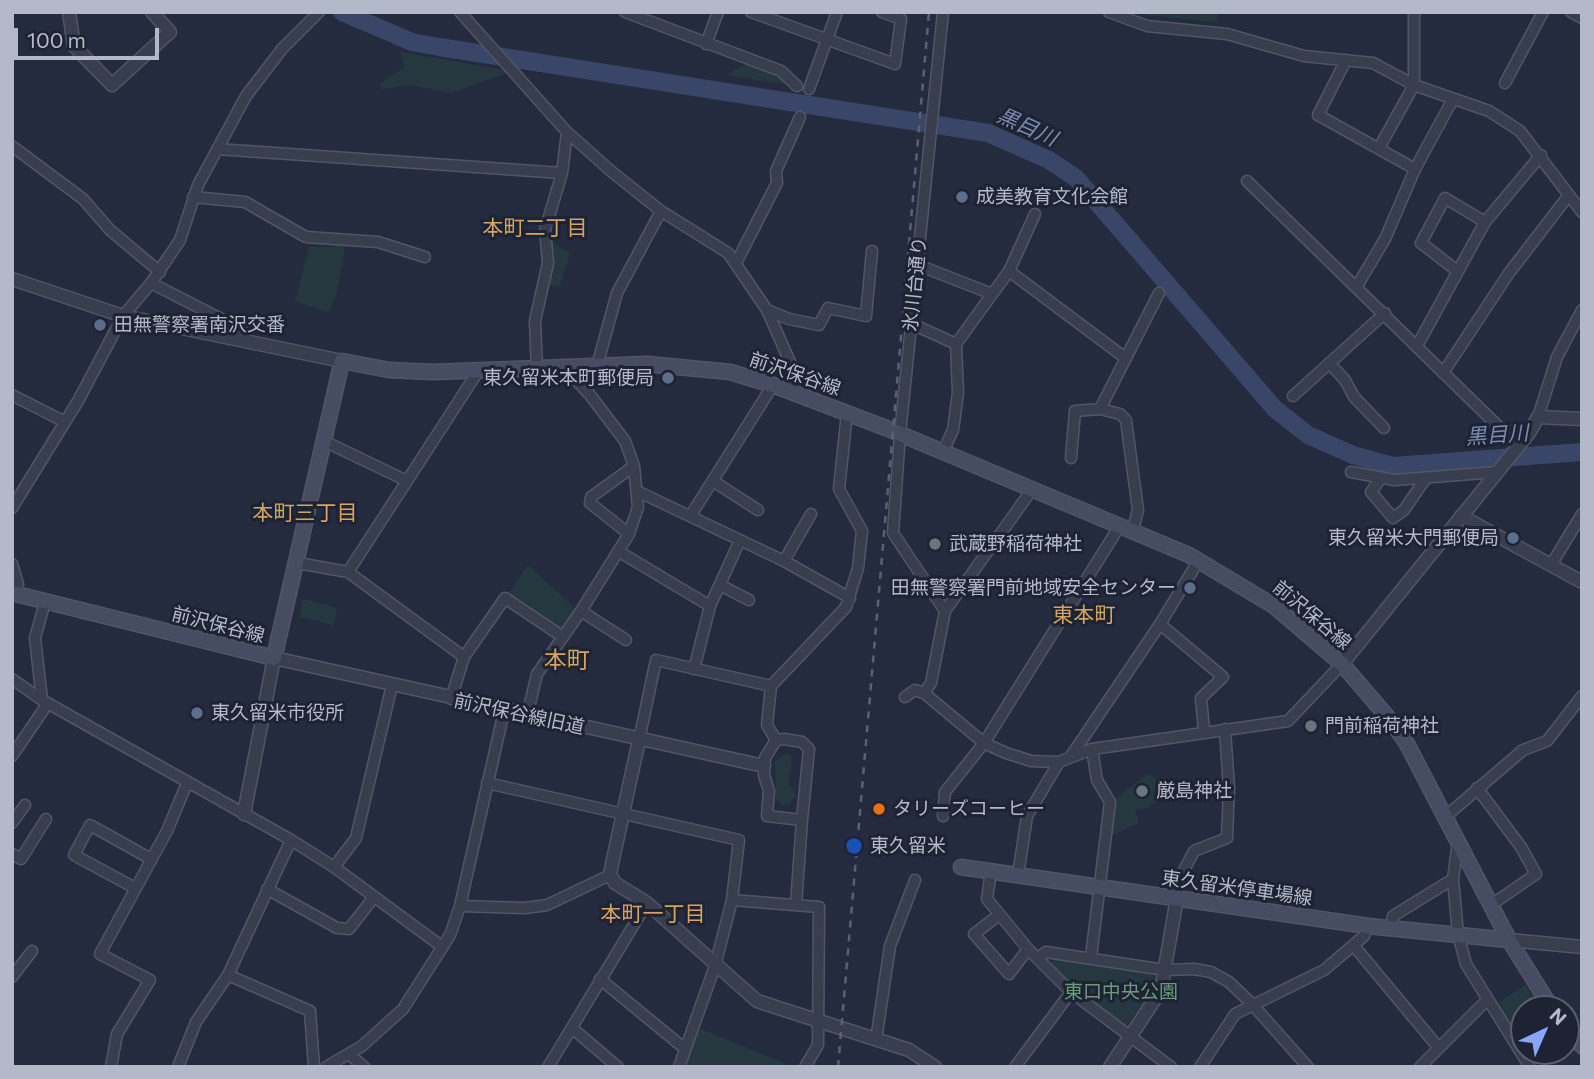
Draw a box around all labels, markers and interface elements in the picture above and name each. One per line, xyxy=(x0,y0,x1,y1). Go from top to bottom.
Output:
scale bar xyxy=(18,14,163,58)
text: 100 m xyxy=(27,27,86,52)
water label: 黒目川 xyxy=(993,103,1061,151)
place label: 成美教育文化会館 xyxy=(976,186,1128,208)
marker: 成美教育文化会館 xyxy=(954,189,970,205)
district label: 本町二丁目 xyxy=(483,215,587,241)
street label: 氷川台通り xyxy=(899,236,931,332)
place label: 田無警察署南沢交番 xyxy=(114,314,285,336)
marker: 田無警察署南沢交番 xyxy=(92,317,108,333)
street label: 前沢保谷線 xyxy=(746,348,844,400)
place label: 東久留米本町郵便局 xyxy=(483,367,654,389)
marker: 東久留米本町郵便局 xyxy=(660,370,676,386)
water label: 黒目川 xyxy=(1465,420,1529,450)
district label: 本町三丁目 xyxy=(253,500,357,526)
place label: 東久留米大門郵便局 xyxy=(1328,527,1499,549)
marker: 東久留米大門郵便局 xyxy=(1505,530,1521,546)
place label: 武蔵野稲荷神社 xyxy=(949,533,1082,555)
marker: 武蔵野稲荷神社 xyxy=(927,536,943,552)
street label: 前沢保谷線 xyxy=(1268,576,1356,654)
place label: 田無警察署門前地域安全センター xyxy=(891,577,1176,599)
marker: 田無警察署門前地域安全センター xyxy=(1182,580,1198,596)
street label: 前沢保谷線 xyxy=(169,602,267,648)
district label: 東本町 xyxy=(1053,602,1115,628)
district label: 本町 xyxy=(544,646,590,674)
street label: 前沢保谷線旧道 xyxy=(452,689,586,739)
place label: 東久留米市役所 xyxy=(211,702,344,724)
marker: 東久留米市役所 xyxy=(189,705,205,721)
place label: 門前稲荷神社 xyxy=(1325,715,1439,737)
marker: 門前稲荷神社 xyxy=(1303,718,1319,734)
place label: 厳島神社 xyxy=(1156,780,1232,802)
marker: 厳島神社 xyxy=(1134,783,1150,799)
place label: タリーズコーヒー xyxy=(893,798,1045,820)
marker: タリーズコーヒー xyxy=(871,801,887,817)
place label: 東久留米 xyxy=(870,835,946,857)
marker: 東久留米 xyxy=(844,836,864,856)
street label: 東久留米停車場線 xyxy=(1160,866,1314,910)
district label: 本町一丁目 xyxy=(601,901,705,927)
park label: 東口中央公園 xyxy=(1064,981,1178,1003)
north arrow xyxy=(1510,995,1580,1065)
text: N xyxy=(1545,1003,1572,1029)

